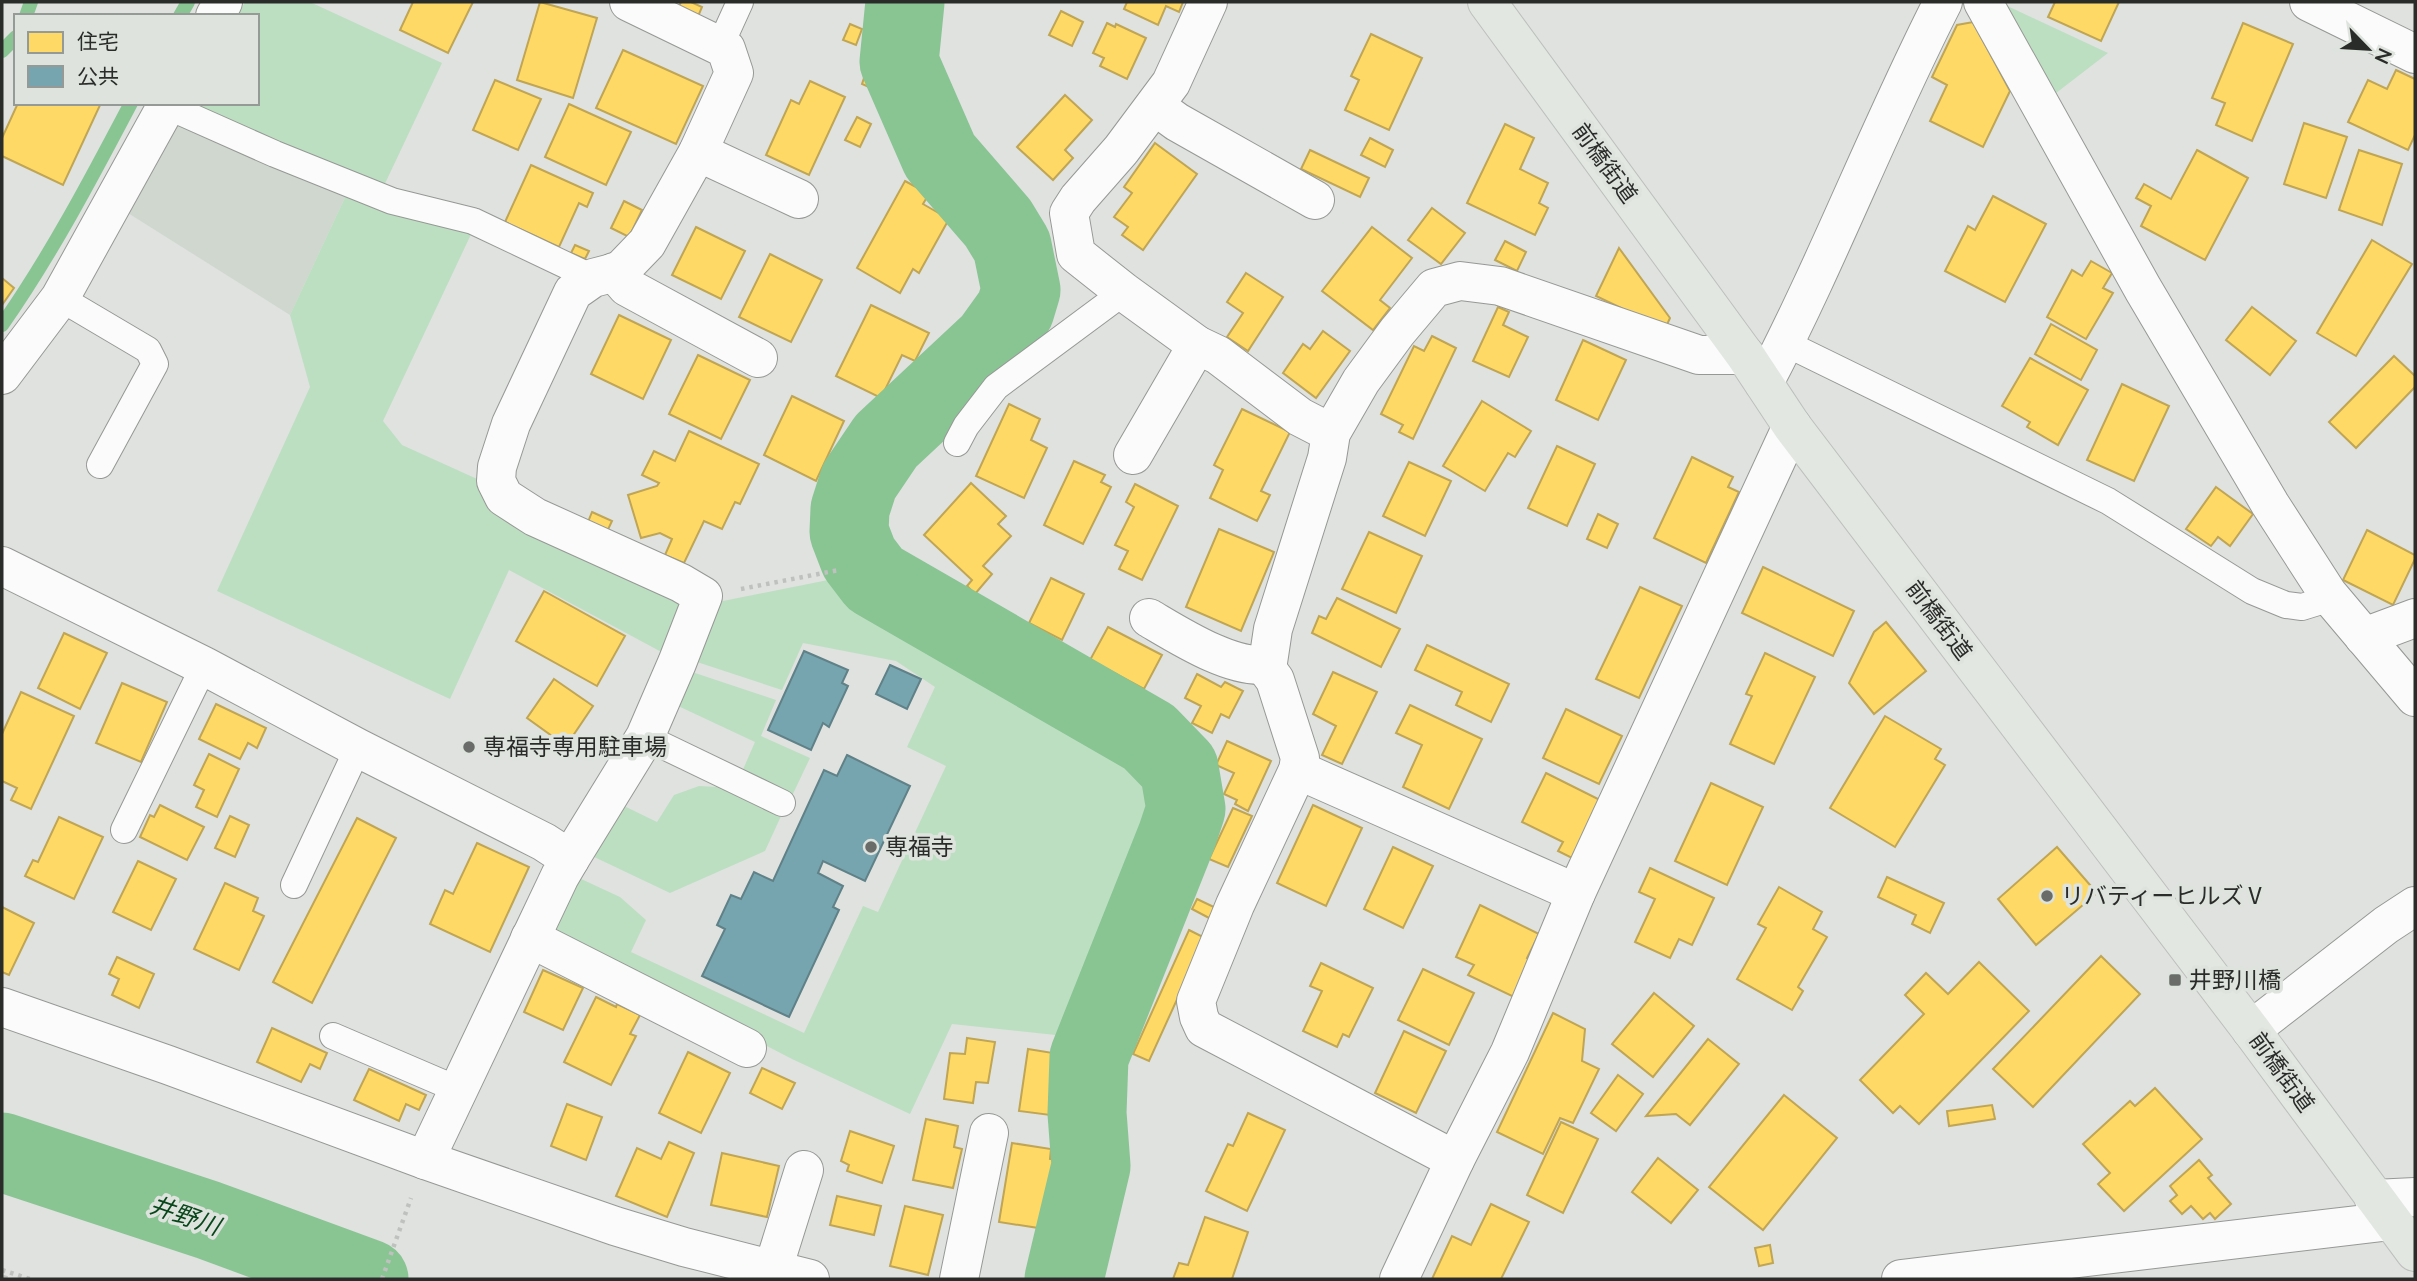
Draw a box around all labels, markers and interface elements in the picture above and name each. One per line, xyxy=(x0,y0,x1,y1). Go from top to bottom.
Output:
legend xyxy=(14,14,259,105)
north arrow xyxy=(2333,14,2403,84)
text: 住宅 xyxy=(77,28,119,53)
text: N xyxy=(2370,45,2397,68)
text: 公共 xyxy=(77,63,119,88)
street label: 前橋街道 xyxy=(1567,117,1644,208)
street label: 前橋街道 xyxy=(1901,574,1979,665)
place label: 専福寺専用駐車場 xyxy=(483,732,667,760)
marker: 専福寺専用駐車場 xyxy=(461,739,477,755)
place label: 専福寺 xyxy=(885,832,954,860)
marker: 専福寺 xyxy=(863,839,879,855)
place label: リバティーヒルズⅤ xyxy=(2061,881,2267,909)
marker: リバティーヒルズⅤ xyxy=(2039,888,2055,904)
place label: 井野川橋 xyxy=(2189,965,2281,993)
marker: 井野川橋 xyxy=(2167,972,2183,988)
street label: 前橋街道 xyxy=(2244,1026,2321,1117)
water label: 井野川 xyxy=(147,1189,227,1241)

